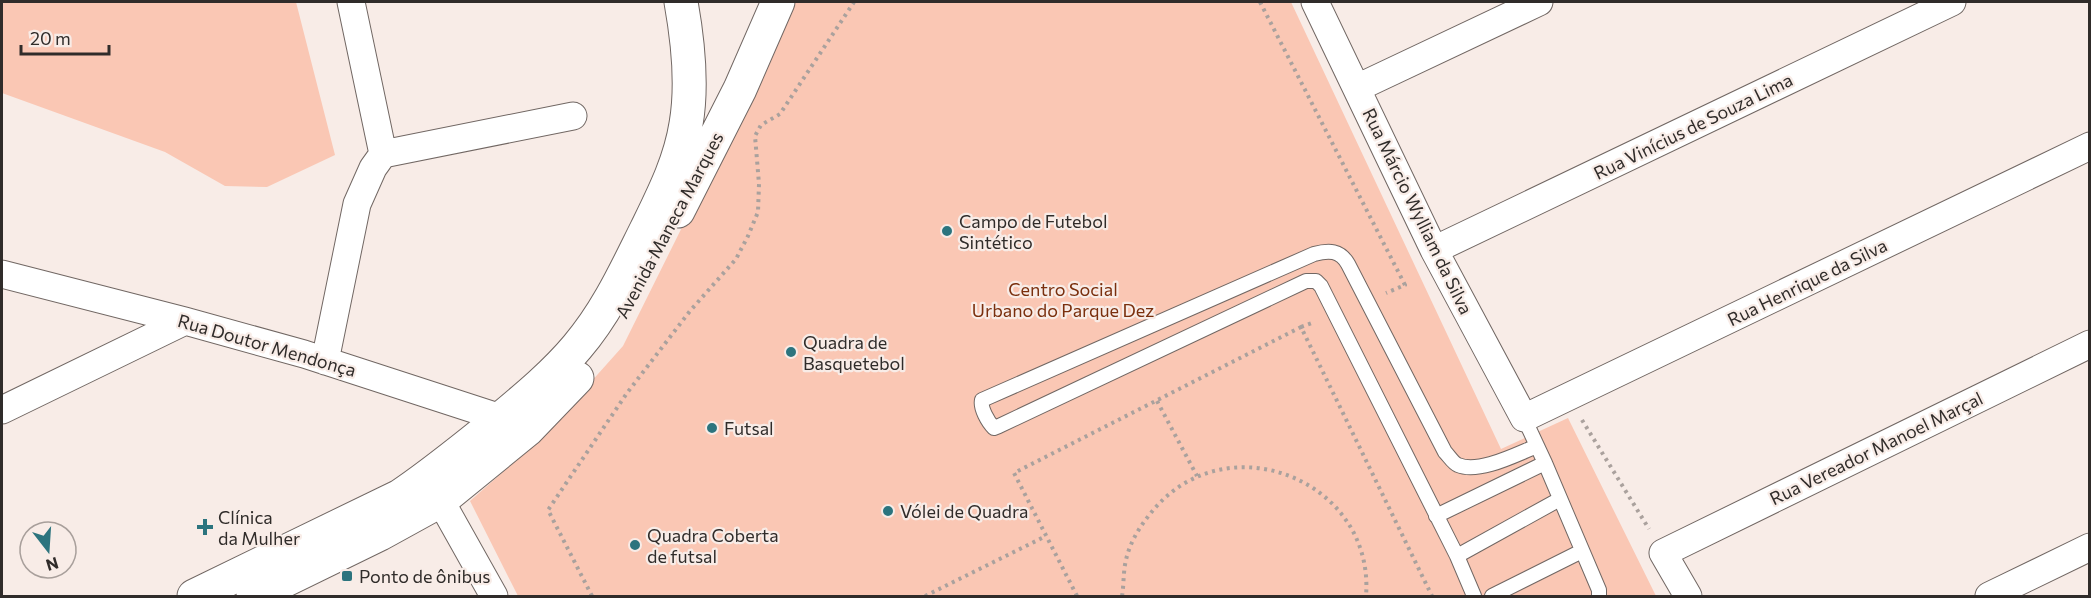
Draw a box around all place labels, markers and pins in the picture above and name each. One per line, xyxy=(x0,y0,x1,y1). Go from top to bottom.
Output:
place label: Campo de Futebol Sintético xyxy=(959,210,1107,253)
marker: Campo de Futebol Sintético xyxy=(940,224,954,238)
place label: Quadra de Basquetebol xyxy=(803,331,905,374)
marker: Quadra de Basquetebol xyxy=(784,345,798,359)
place label: Futsal xyxy=(724,417,774,439)
marker: Futsal xyxy=(705,421,719,435)
place label: Vólei de Quadra xyxy=(900,500,1028,522)
marker: Vólei de Quadra xyxy=(881,504,895,518)
place label: Clínica da Mulher xyxy=(218,506,300,549)
marker: Clínica da Mulher xyxy=(196,518,214,536)
place label: Quadra Coberta de futsal xyxy=(647,524,779,567)
marker: Quadra Coberta de futsal xyxy=(628,538,642,552)
place label: Ponto de ônibus xyxy=(359,565,490,587)
marker: Ponto de ônibus xyxy=(340,569,354,583)

